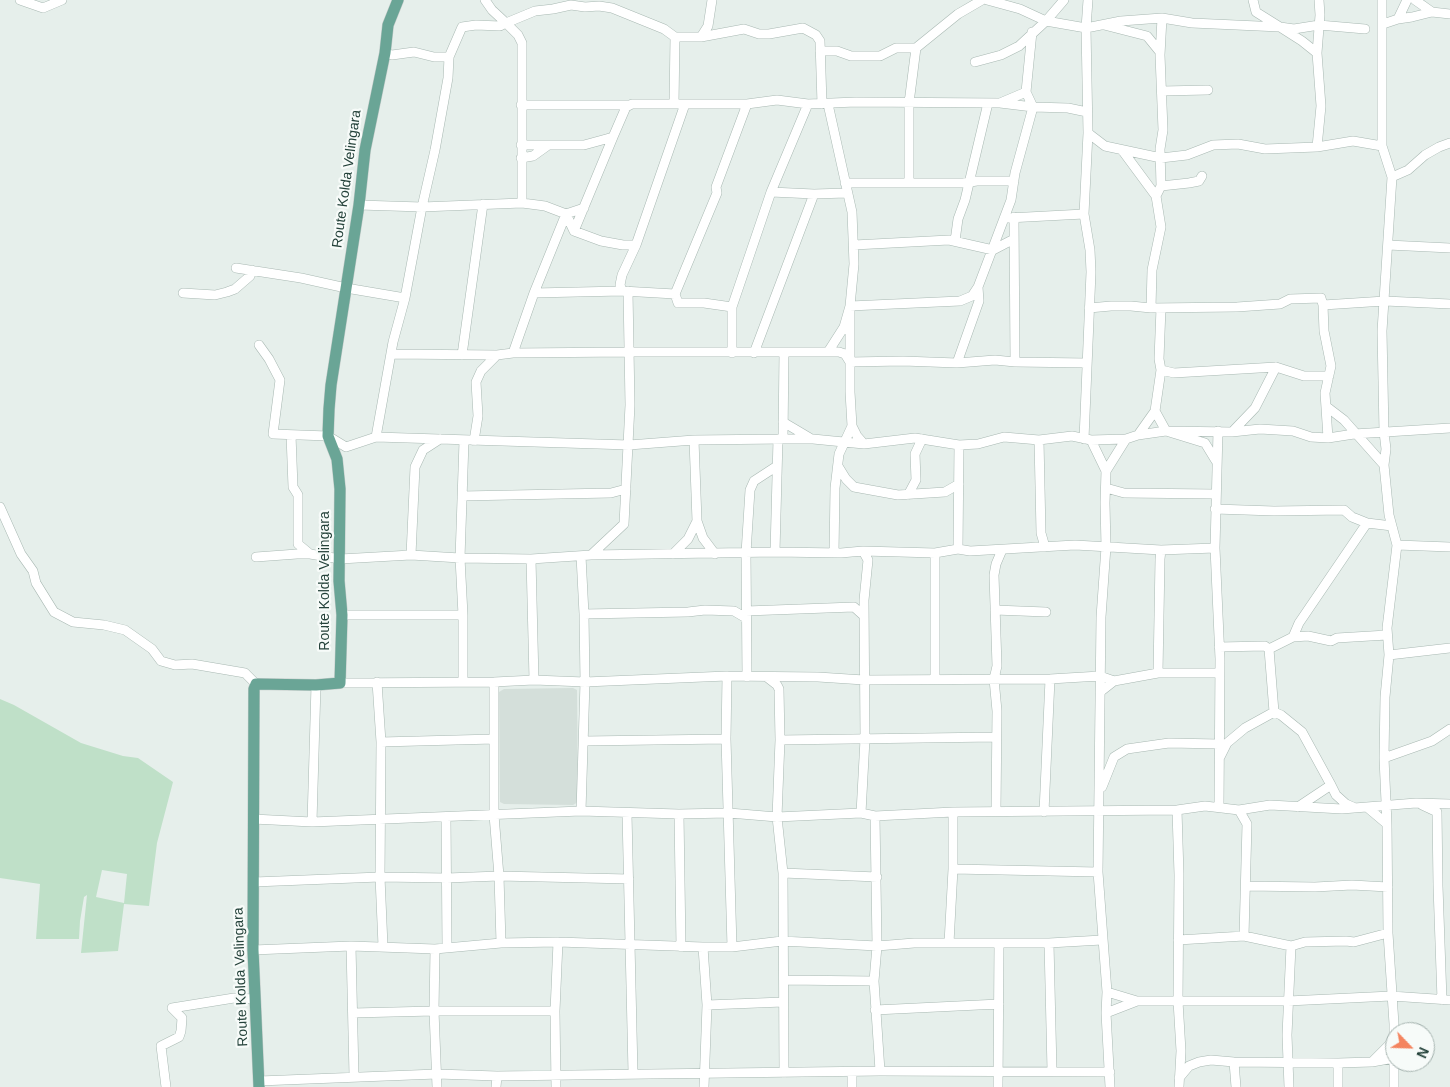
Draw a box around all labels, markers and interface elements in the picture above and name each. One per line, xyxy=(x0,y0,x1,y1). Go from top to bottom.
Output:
street label: Route Kolda Velingara xyxy=(329,109,365,249)
street label: Route Kolda Velingara xyxy=(317,511,333,651)
street label: Route Kolda Velingara xyxy=(230,907,252,1047)
north arrow xyxy=(1385,1022,1435,1072)
text: N xyxy=(1413,1045,1432,1061)

